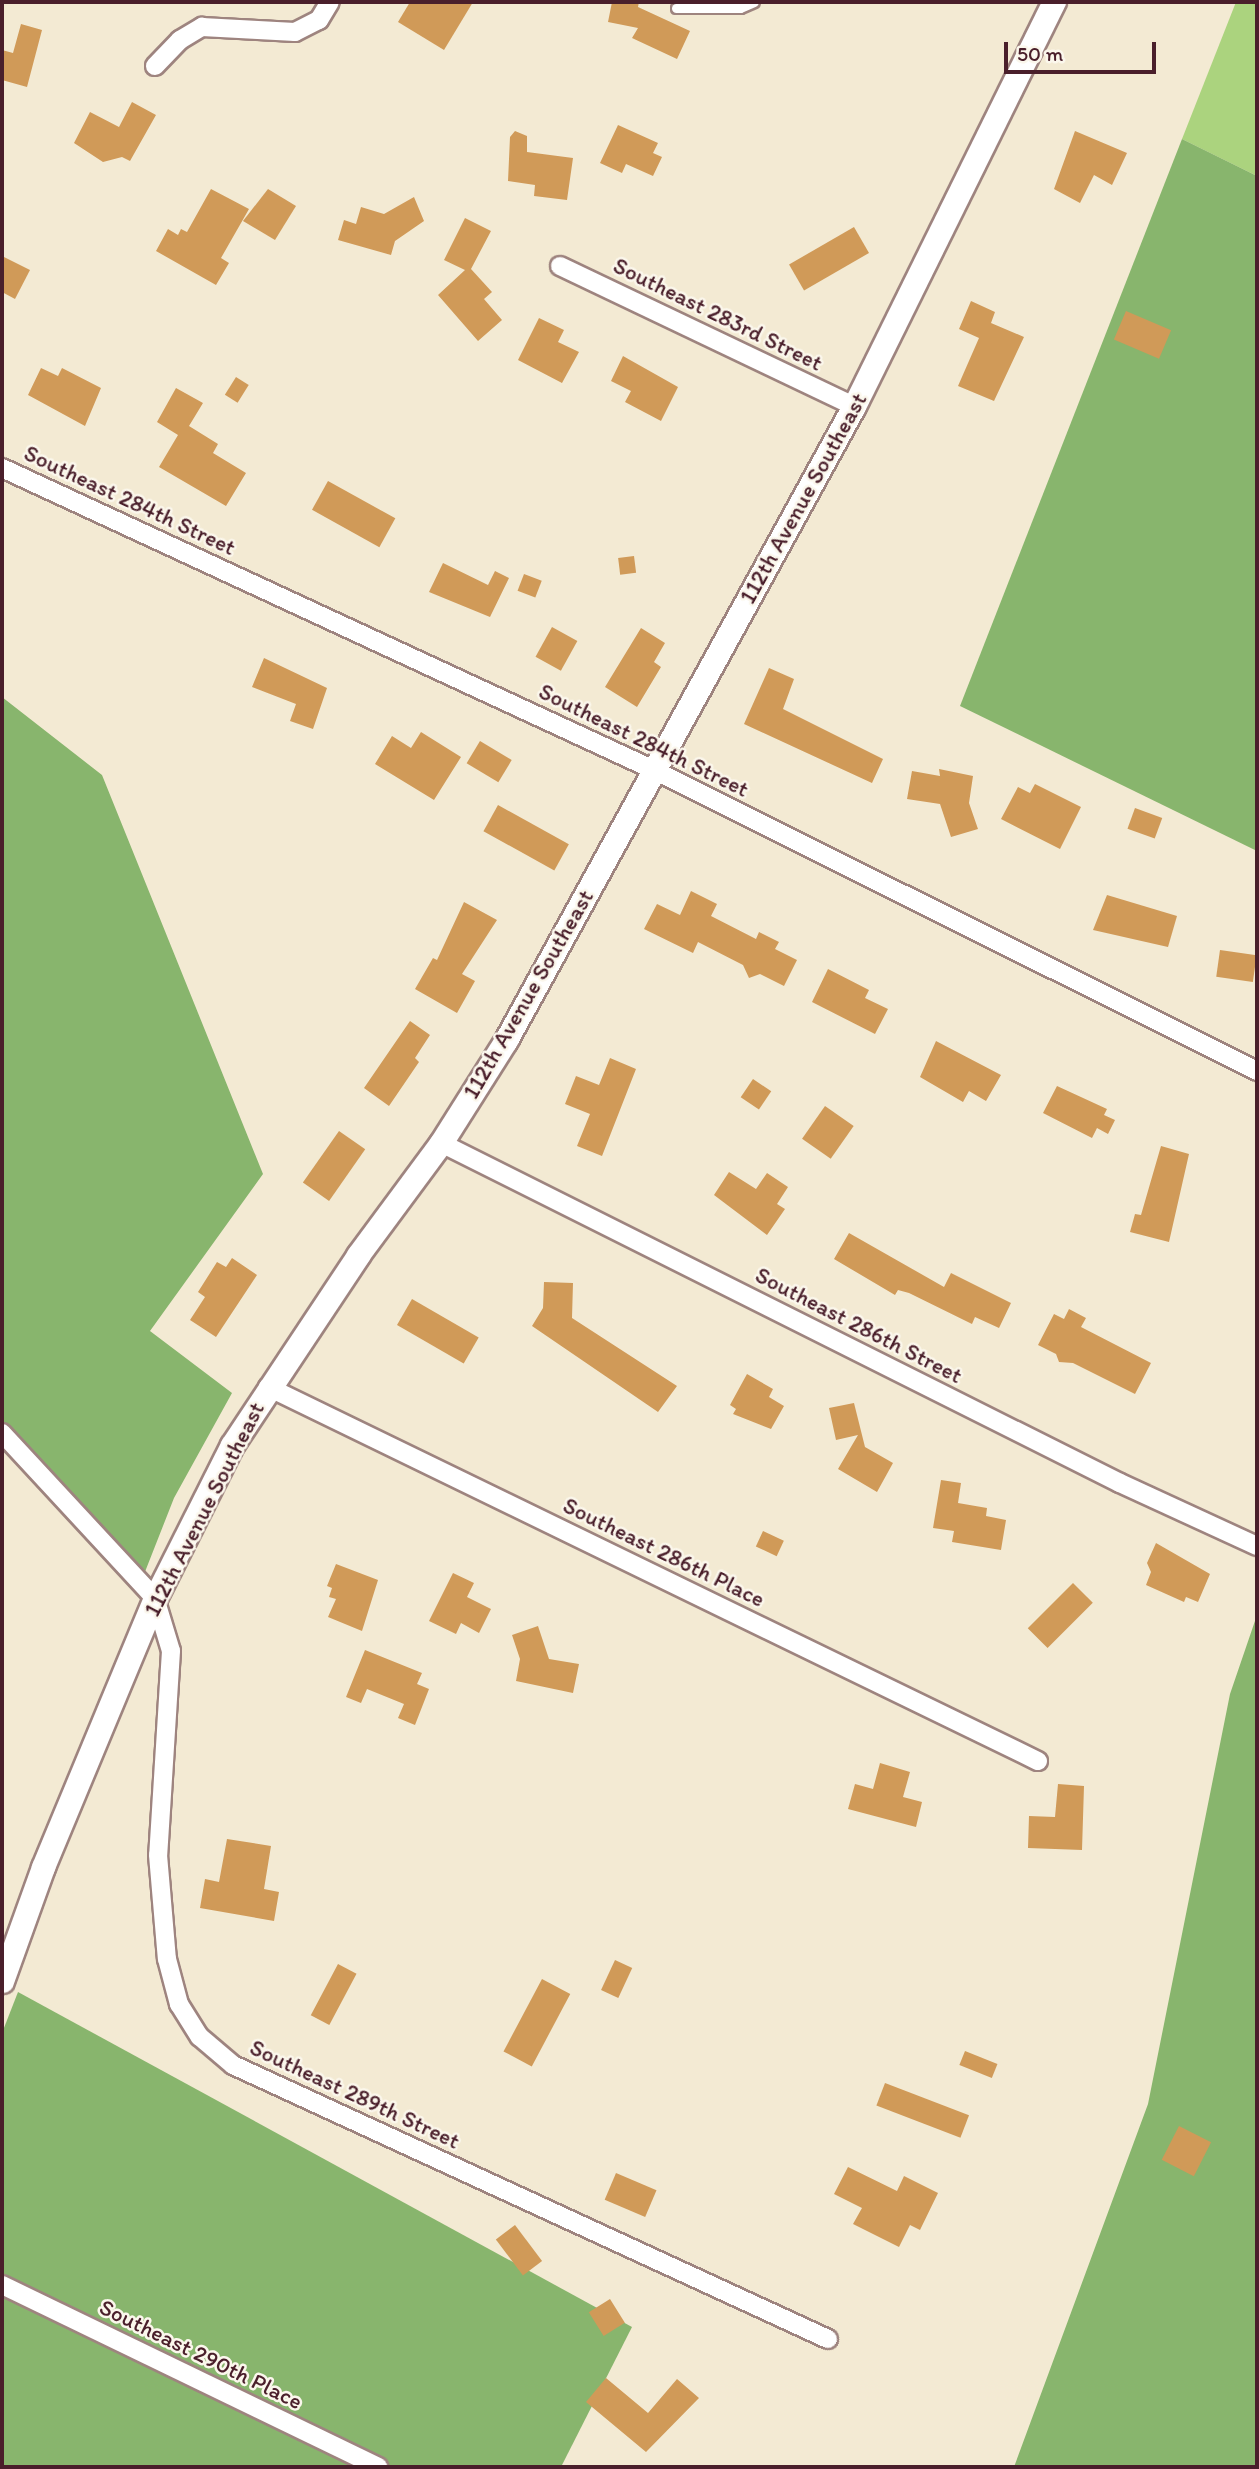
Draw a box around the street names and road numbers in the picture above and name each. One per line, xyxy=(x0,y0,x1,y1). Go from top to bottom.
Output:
street label: Southeast 283rd Street xyxy=(609,251,827,377)
street label: 112th Avenue Southeast xyxy=(734,388,872,608)
street label: Southeast 284th Street xyxy=(20,439,240,561)
street label: Southeast 284th Street xyxy=(535,677,753,803)
street label: 112th Avenue Southeast xyxy=(457,885,599,1103)
street label: Southeast 286th Street xyxy=(751,1261,967,1389)
street label: 112th Avenue Southeast xyxy=(138,1398,270,1620)
street label: Southeast 286th Place xyxy=(559,1491,769,1613)
street label: Southeast 289th Street xyxy=(246,2033,464,2155)
street label: Southeast 290th Place xyxy=(95,2293,307,2415)

